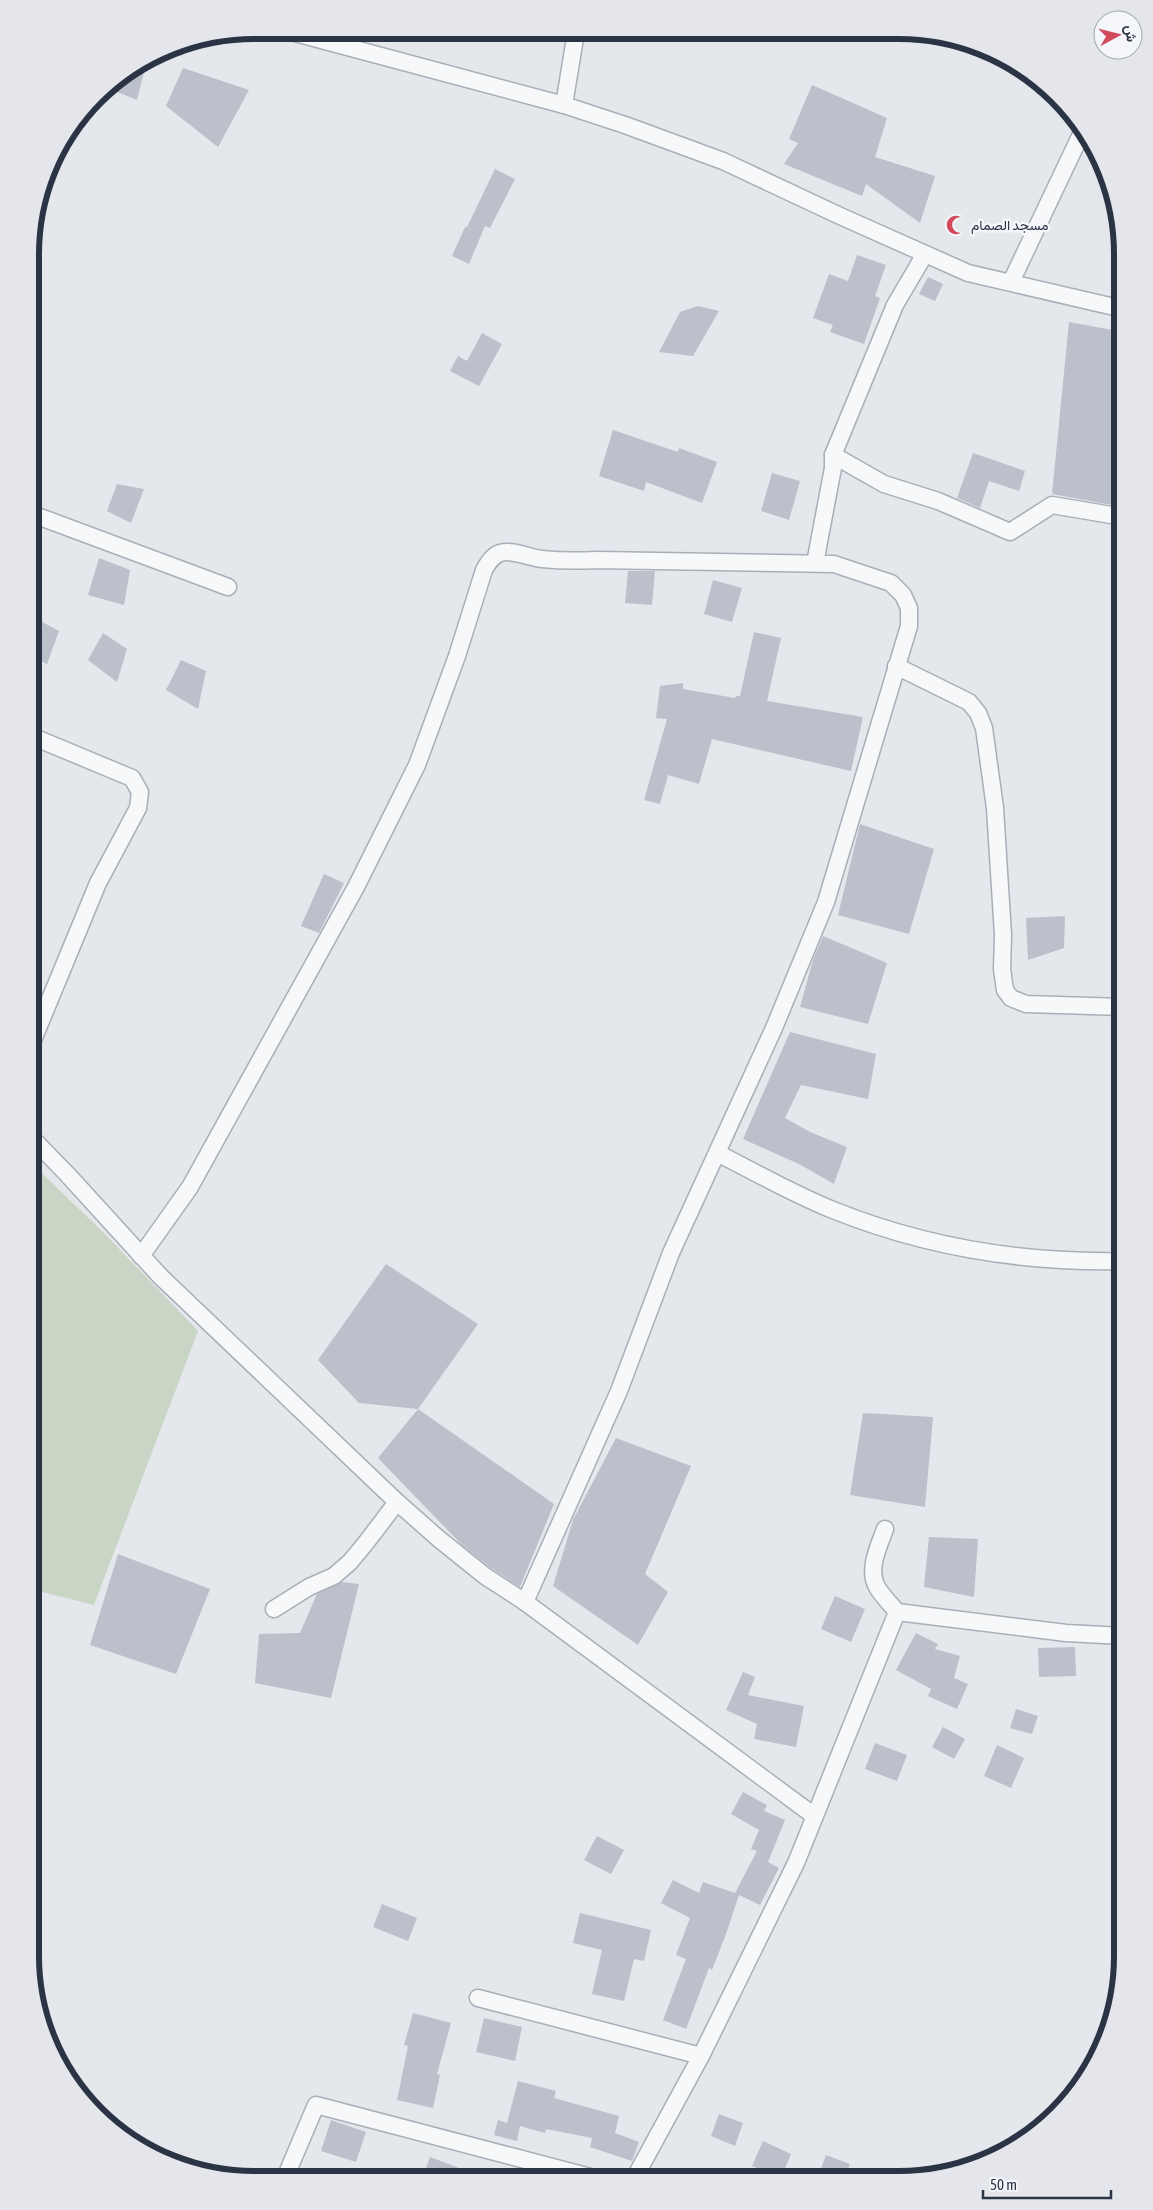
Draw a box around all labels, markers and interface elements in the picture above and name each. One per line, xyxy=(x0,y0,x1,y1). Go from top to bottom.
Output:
north arrow xyxy=(1093,10,1143,60)
text: ش xyxy=(1121,24,1140,43)
mosque icon: مسجد الصمام xyxy=(945,214,967,236)
place label: مسجد الصمام xyxy=(971,217,1049,234)
scale bar xyxy=(983,2168,1110,2200)
text: 50 m xyxy=(990,2176,1017,2193)

